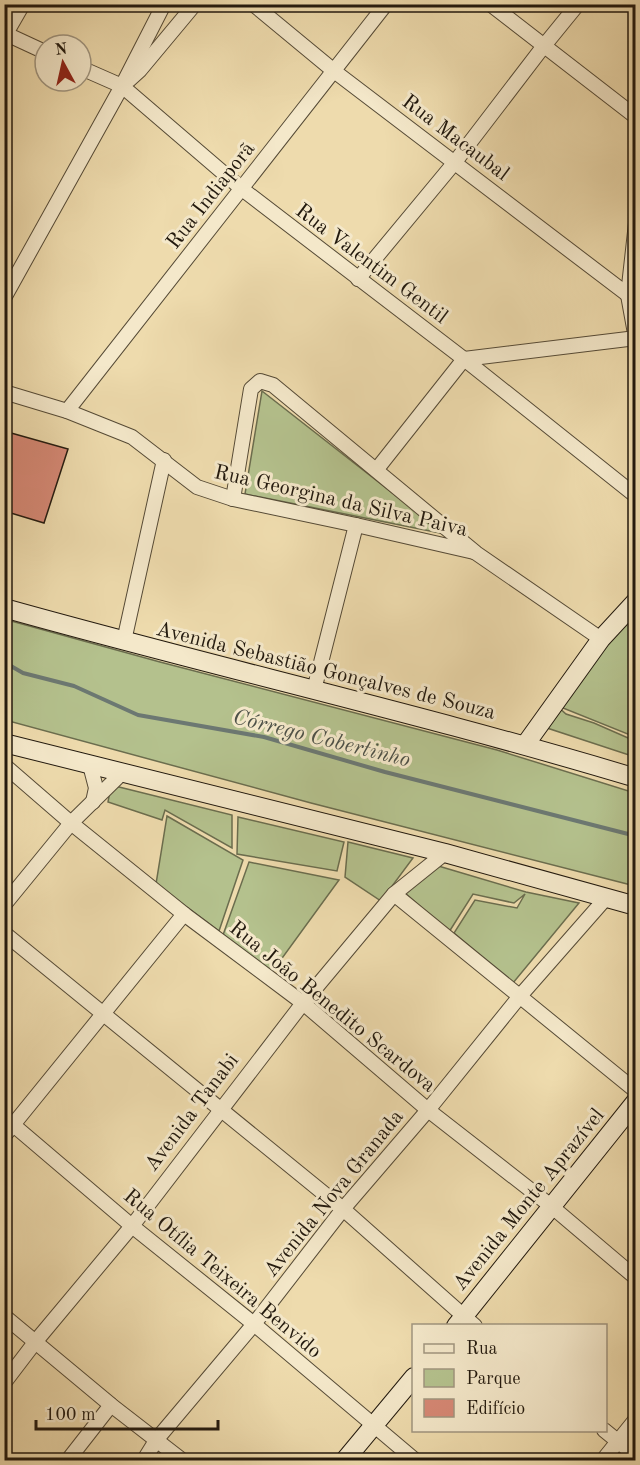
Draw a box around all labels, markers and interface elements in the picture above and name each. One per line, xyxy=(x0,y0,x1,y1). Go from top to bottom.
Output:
north arrow xyxy=(33,33,93,93)
text: N xyxy=(54,41,69,59)
street label: Rua Macaubal xyxy=(398,91,513,185)
street label: Rua Indiaporã xyxy=(163,138,259,253)
street label: Rua Valentim Gentil xyxy=(291,200,451,328)
street label: Rua Georgina da Silva Paiva xyxy=(212,462,469,541)
street label: Avenida Sebastião Gonçalves de Souza xyxy=(154,619,497,724)
water label: Córrego Cobertinho xyxy=(231,706,413,772)
street label: Rua João Benedito Scardova xyxy=(225,918,439,1097)
street label: Avenida Tanabi xyxy=(141,1050,243,1176)
street label: Avenida Monte Aprazível xyxy=(450,1105,609,1295)
street label: Avenida Nova Granada xyxy=(260,1106,408,1281)
street label: Rua Otília Teixeira Benvido xyxy=(119,1185,325,1363)
legend xyxy=(412,1324,607,1432)
text: Rua xyxy=(466,1340,497,1358)
text: Parque xyxy=(466,1370,521,1388)
scale bar xyxy=(36,1393,218,1431)
text: Edifício xyxy=(466,1400,525,1418)
text: 100 m xyxy=(45,1406,96,1424)

